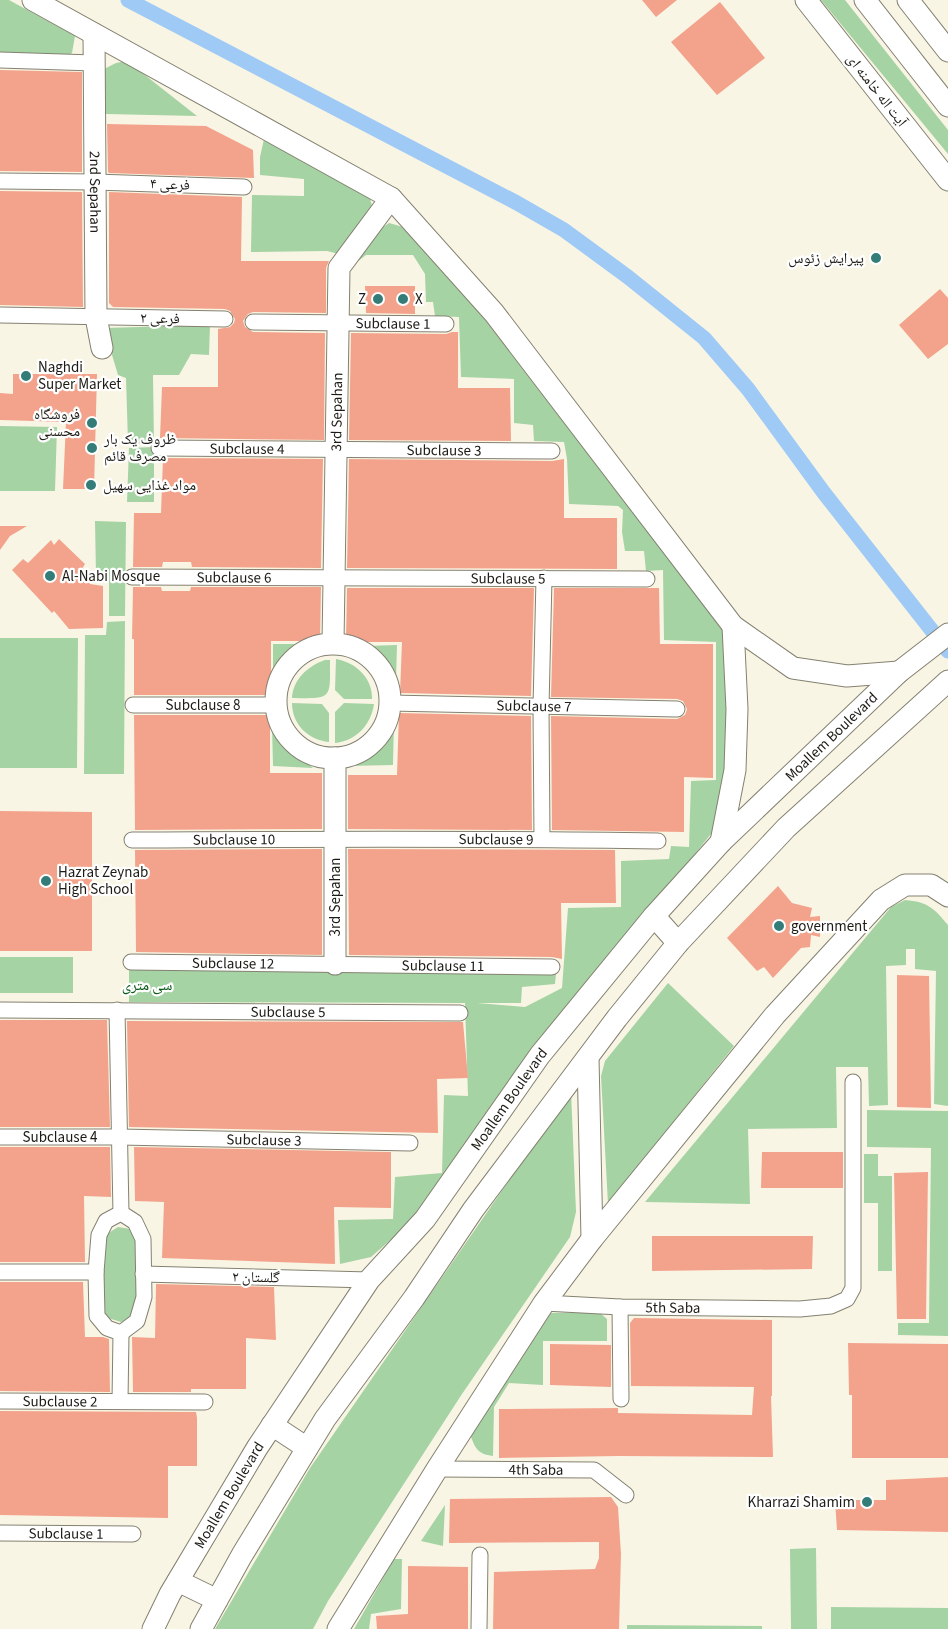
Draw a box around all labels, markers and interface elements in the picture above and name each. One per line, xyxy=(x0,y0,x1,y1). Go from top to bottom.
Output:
street label: آیت اله خامنه ای xyxy=(841,49,913,132)
street label: 2nd Sepahan xyxy=(84,151,105,233)
street label: فرعی ۴ xyxy=(150,173,190,196)
place label: پیرایش زئوس xyxy=(788,248,864,269)
marker: پیرایش زئوس xyxy=(869,251,883,265)
place label: Z xyxy=(358,289,366,310)
place label: X xyxy=(415,289,423,310)
marker: Z xyxy=(371,292,385,306)
marker: X xyxy=(396,292,410,306)
street label: فرعی ۲ xyxy=(140,308,180,329)
street label: Subclause 1 xyxy=(355,313,431,335)
place label: Naghdi Super Market xyxy=(38,357,121,395)
marker: Naghdi Super Market xyxy=(19,369,33,383)
street label: 3rd Sepahan xyxy=(326,372,348,452)
place label: فروشگاه محسنی xyxy=(34,404,80,442)
marker: فروشگاه محسنی xyxy=(85,416,99,430)
place label: ظروف یک بار مصرف قائم xyxy=(103,429,176,467)
street label: Subclause 4 xyxy=(209,438,285,460)
street label: Subclause 3 xyxy=(406,440,482,461)
marker: ظروف یک بار مصرف قائم xyxy=(85,441,99,455)
place label: مواد غذایی سهیل xyxy=(103,475,196,496)
marker: مواد غذایی سهیل xyxy=(84,478,98,492)
place label: Al-Nabi Mosque xyxy=(62,566,160,587)
street label: Subclause 6 xyxy=(196,567,272,589)
street label: Subclause 5 xyxy=(470,568,546,590)
marker: Al-Nabi Mosque xyxy=(43,569,57,583)
street label: Moallem Boulevard xyxy=(781,688,883,786)
street label: Subclause 8 xyxy=(165,695,241,716)
street label: Subclause 7 xyxy=(496,695,572,718)
street label: Subclause 10 xyxy=(193,829,275,851)
street label: Subclause 9 xyxy=(458,829,534,850)
street label: 3rd Sepahan xyxy=(325,858,346,936)
place label: Hazrat Zeynab High School xyxy=(58,862,148,900)
marker: Hazrat Zeynab High School xyxy=(39,874,53,888)
place label: government xyxy=(791,916,867,937)
marker: government xyxy=(772,919,786,933)
street label: Subclause 12 xyxy=(192,953,274,975)
street label: Subclause 11 xyxy=(402,955,484,977)
park label: سی متری xyxy=(122,975,173,996)
street label: Subclause 5 xyxy=(250,1002,326,1023)
street label: Moallem Boulevard xyxy=(466,1043,553,1155)
street label: Subclause 4 xyxy=(22,1127,98,1148)
street label: Subclause 3 xyxy=(226,1129,302,1152)
street label: گلستان ۲ xyxy=(232,1267,280,1288)
street label: 5th Saba xyxy=(645,1297,700,1319)
street label: Subclause 2 xyxy=(22,1391,98,1412)
street label: Moallem Boulevard xyxy=(189,1438,269,1553)
street label: 4th Saba xyxy=(508,1459,564,1481)
place label: Kharrazi Shamim xyxy=(748,1492,855,1513)
marker: Kharrazi Shamim xyxy=(860,1495,874,1509)
street label: Subclause 1 xyxy=(28,1523,104,1545)

